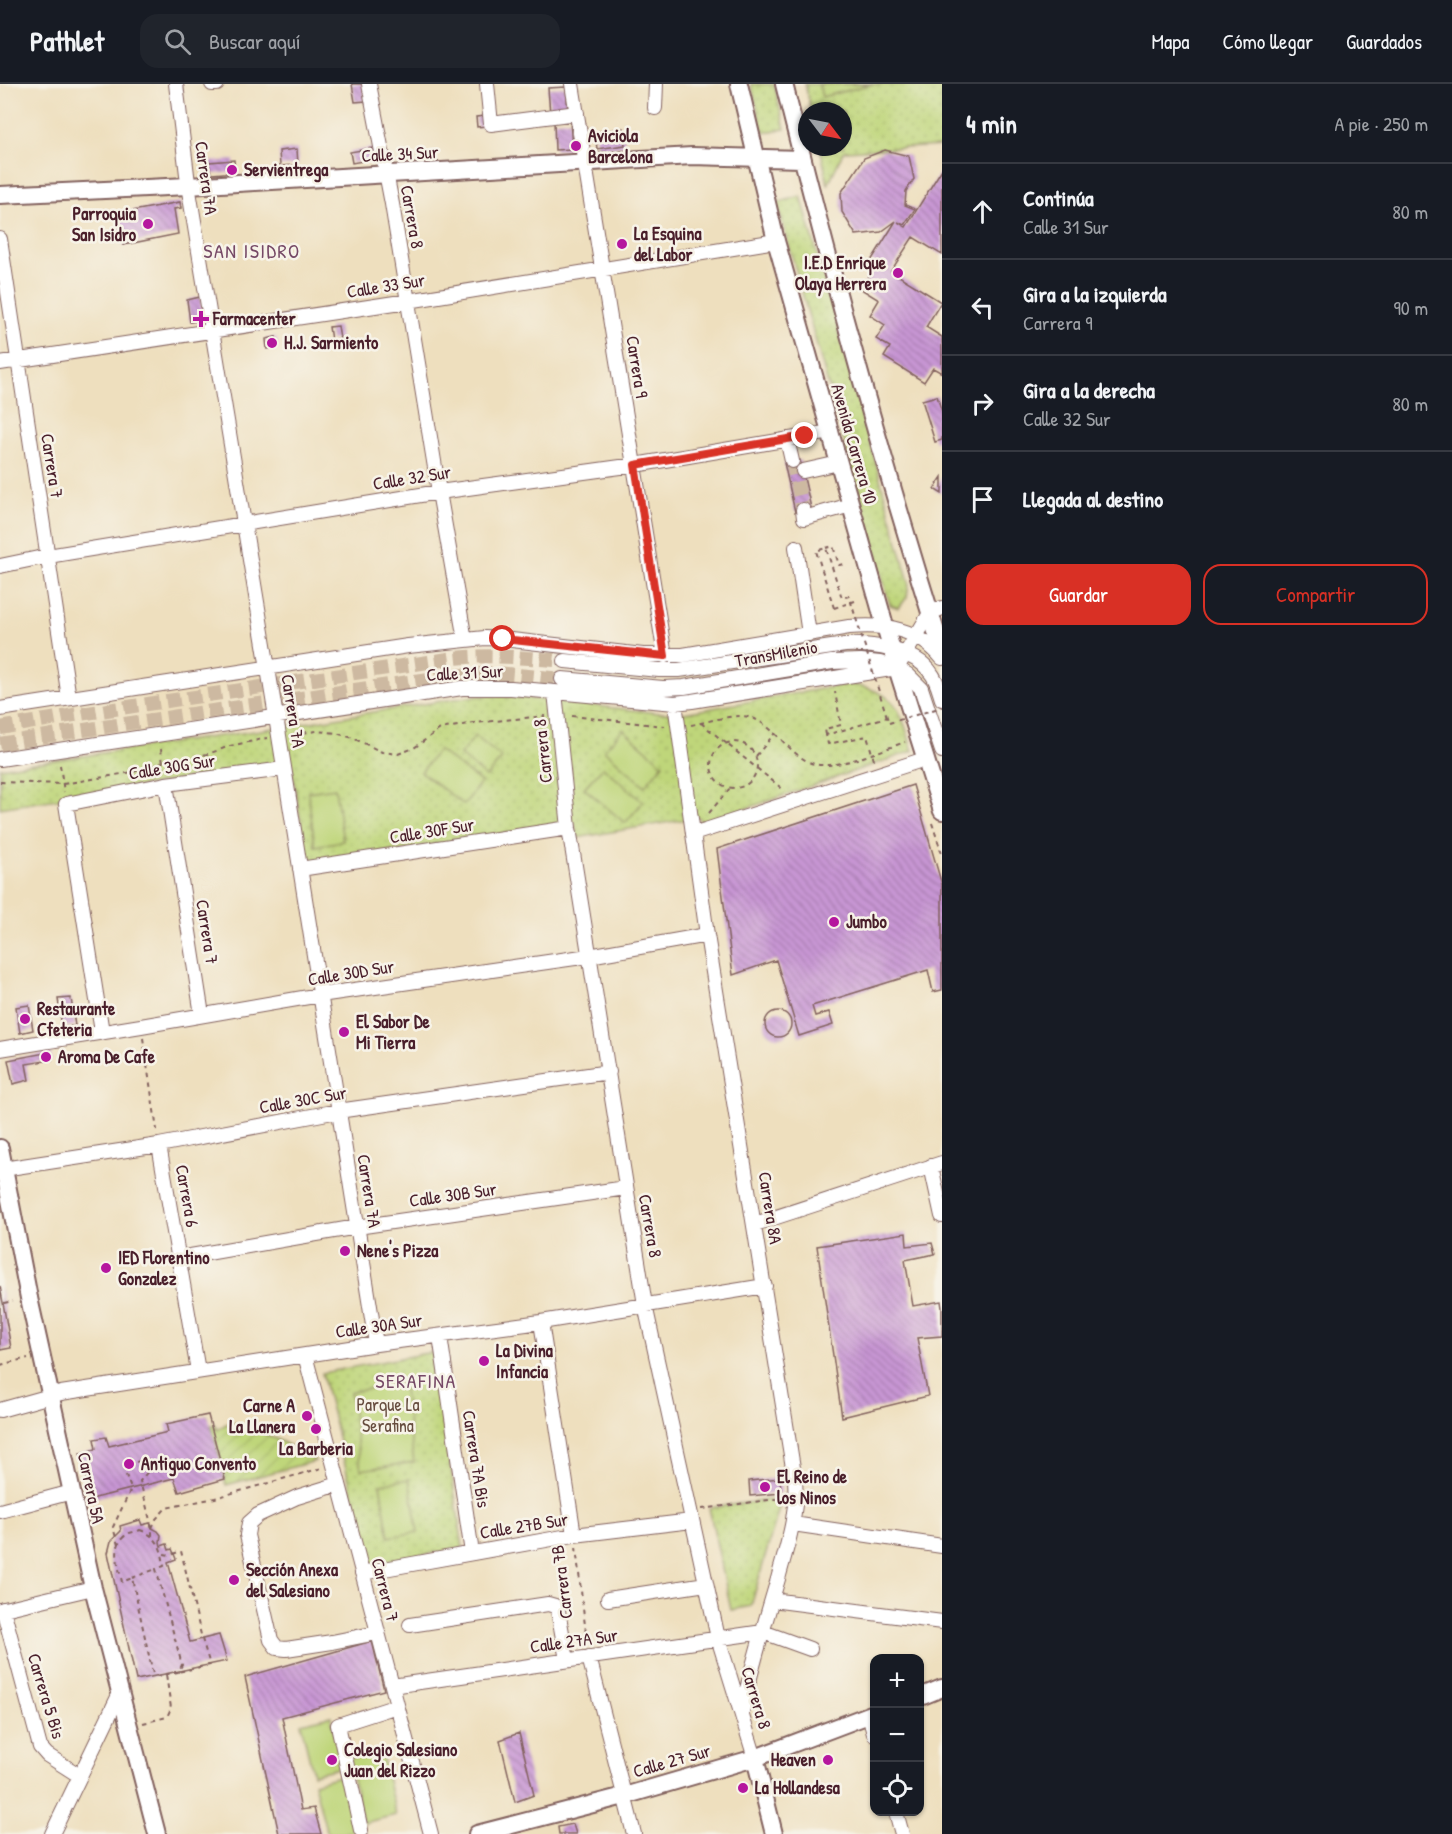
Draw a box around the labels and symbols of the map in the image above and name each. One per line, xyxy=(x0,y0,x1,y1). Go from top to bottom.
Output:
north arrow xyxy=(798,102,852,156)
place label: Aviciola Barcelona xyxy=(588,123,653,169)
street label: Calle 34 Sur xyxy=(361,139,439,168)
marker: Aviciola Barcelona xyxy=(569,139,583,153)
street label: Carrera 7A xyxy=(189,140,224,216)
place label: Servientrega xyxy=(244,157,329,183)
marker: Servientrega xyxy=(225,163,239,177)
street label: Carrera 8 xyxy=(395,183,430,251)
place label: Parroquia San Isidro xyxy=(72,201,137,247)
marker: Parroquia San Isidro xyxy=(141,217,155,231)
place label: La Esquina del Labor xyxy=(634,221,702,267)
district label: SAN ISIDRO xyxy=(203,237,301,264)
marker: La Esquina del Labor xyxy=(615,237,629,251)
place label: I.E.D Enrique Olaya Herrera xyxy=(795,250,887,297)
marker: I.E.D Enrique Olaya Herrera xyxy=(891,266,905,280)
street label: Calle 33 Sur xyxy=(345,267,427,304)
place label: Farmacenter xyxy=(212,306,296,331)
marker: Farmacenter xyxy=(194,312,208,326)
place label: H.J. Sarmiento xyxy=(284,330,379,355)
street label: Carrera 9 xyxy=(620,334,655,400)
marker: H.J. Sarmiento xyxy=(265,336,279,350)
street label: Avenida Carrera 10 xyxy=(825,381,884,507)
route end xyxy=(791,422,817,448)
street label: Carrera 7 xyxy=(35,432,70,500)
street label: Calle 32 Sur xyxy=(371,459,453,496)
route start xyxy=(489,625,515,651)
street label: TransMilenio xyxy=(733,634,819,673)
street label: Calle 31 Sur xyxy=(426,658,504,687)
street label: Carrera 7A xyxy=(275,673,312,750)
street label: Carrera 8 xyxy=(527,718,558,784)
street label: Calle 30G Sur xyxy=(127,747,217,786)
street label: Calle 30F Sur xyxy=(388,811,476,850)
street label: Carrera 7 xyxy=(190,898,225,966)
place label: Jumbo xyxy=(846,909,888,934)
marker: Jumbo xyxy=(827,915,841,929)
street label: Calle 30D Sur xyxy=(306,953,396,992)
place label: Restaurante Cfeteria xyxy=(37,996,116,1042)
place label: El Sabor De Mi Tierra xyxy=(356,1009,430,1055)
marker: Restaurante Cfeteria xyxy=(18,1012,32,1026)
marker: El Sabor De Mi Tierra xyxy=(337,1025,351,1039)
place label: Aroma De Cafe xyxy=(58,1044,156,1069)
marker: Aroma De Cafe xyxy=(39,1050,53,1064)
street label: Calle 30C Sur xyxy=(257,1080,349,1120)
street label: Carrera 7A xyxy=(351,1153,388,1230)
street label: Carrera 6 xyxy=(170,1163,205,1229)
street label: Carrera 8A xyxy=(752,1170,789,1246)
street label: Calle 30B Sur xyxy=(408,1176,498,1213)
street label: Carrera 8 xyxy=(633,1192,668,1260)
place label: Nene's Pizza xyxy=(357,1238,439,1263)
marker: Nene's Pizza xyxy=(338,1244,352,1258)
place label: IED Florentino Gonzalez xyxy=(118,1245,210,1291)
marker: IED Florentino Gonzalez xyxy=(99,1261,113,1275)
street label: Calle 30A Sur xyxy=(334,1307,424,1344)
place label: La Divina Infancia xyxy=(496,1338,554,1384)
marker: La Divina Infancia xyxy=(477,1354,491,1368)
district label: SERAFINA xyxy=(375,1367,457,1394)
park label: Parque La Serafina xyxy=(356,1392,420,1438)
place label: Carne A La Llanera xyxy=(229,1393,296,1439)
marker: Carne A La Llanera xyxy=(300,1409,314,1423)
street label: Carrera 7A Bis xyxy=(456,1409,497,1509)
marker: La Barberia xyxy=(309,1422,323,1436)
place label: La Barberia xyxy=(279,1436,354,1461)
street label: Carrera 5A xyxy=(72,1450,111,1526)
place label: Antiguo Convento xyxy=(141,1451,257,1477)
marker: Antiguo Convento xyxy=(122,1457,136,1471)
place label: El Reino de los Ninos xyxy=(777,1464,848,1510)
marker: El Reino de los Ninos xyxy=(758,1480,772,1494)
street label: Calle 27B Sur xyxy=(478,1506,570,1545)
street label: Carrera 7B xyxy=(545,1544,578,1620)
street label: Carrera 7 xyxy=(365,1555,405,1625)
place label: Sección Anexa del Salesiano xyxy=(246,1557,339,1603)
marker: Sección Anexa del Salesiano xyxy=(227,1573,241,1587)
street label: Calle 27A Sur xyxy=(528,1622,620,1659)
street label: Carrera 5 Bis xyxy=(22,1650,71,1742)
street label: Carrera 8 xyxy=(735,1664,778,1732)
place label: Colegio Salesiano Juan del Rizzo xyxy=(344,1737,458,1783)
street label: Calle 27 Sur xyxy=(630,1737,714,1784)
place label: Heaven xyxy=(771,1747,816,1772)
marker: Colegio Salesiano Juan del Rizzo xyxy=(325,1753,339,1767)
marker: Heaven xyxy=(821,1753,835,1767)
place label: La Hollandesa xyxy=(755,1775,841,1800)
marker: La Hollandesa xyxy=(736,1781,750,1795)

